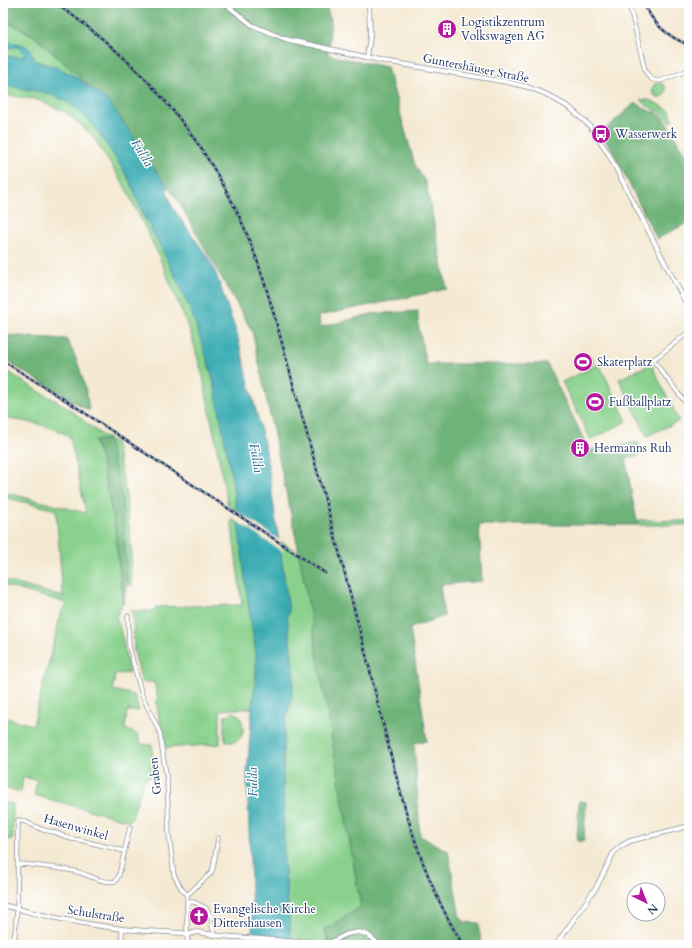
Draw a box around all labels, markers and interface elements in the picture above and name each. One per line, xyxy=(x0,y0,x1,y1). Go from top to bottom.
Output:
place label: Logistikzentrum Volkswagen AG xyxy=(461,14,546,44)
building icon: Logistikzentrum Volkswagen AG xyxy=(436,18,458,40)
street label: Guntershäuser Straße xyxy=(421,50,531,86)
bus stop icon: Wasserwerk xyxy=(590,123,612,145)
place label: Wasserwerk xyxy=(614,126,678,142)
water label: Fulda xyxy=(127,136,157,170)
sports icon: Skaterplatz xyxy=(572,351,594,373)
place label: Skaterplatz xyxy=(597,354,653,370)
sports icon: Fußballplatz xyxy=(584,391,606,413)
place label: Fußballplatz xyxy=(609,394,672,410)
building icon: Hermanns Ruh xyxy=(569,437,591,459)
place label: Hermanns Ruh xyxy=(594,440,672,456)
water label: Fulda xyxy=(245,442,267,474)
street label: Graben xyxy=(145,756,165,796)
water label: Fulda xyxy=(244,767,262,797)
street label: Hasenwinkel xyxy=(42,810,110,844)
north arrow xyxy=(626,882,666,922)
text: N xyxy=(644,900,661,918)
place label: Evangelische Kirche Dittershausen xyxy=(213,901,316,931)
street label: Schulstraße xyxy=(66,902,126,926)
church icon: Evangelische Kirche Dittershausen xyxy=(188,905,210,927)

